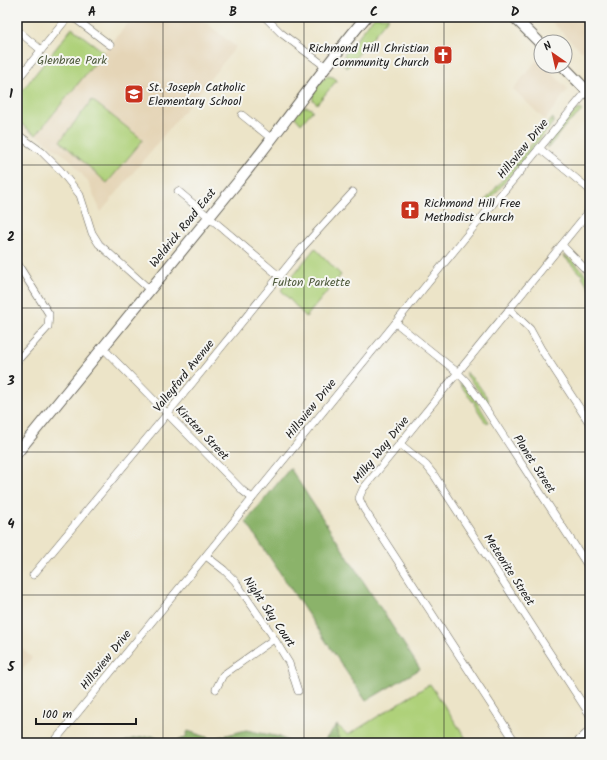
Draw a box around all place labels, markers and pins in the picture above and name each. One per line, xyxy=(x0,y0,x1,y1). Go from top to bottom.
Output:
place label: Richmond Hill Christian Community Church xyxy=(309,39,429,72)
church icon: Richmond Hill Christian Community Church xyxy=(432,44,454,66)
place label: St. Joseph Catholic Elementary School xyxy=(148,78,246,111)
school or university icon: St. Joseph Catholic Elementary School xyxy=(123,83,145,105)
place label: Richmond Hill Free Methodist Church xyxy=(424,194,521,227)
church icon: Richmond Hill Free Methodist Church xyxy=(399,199,421,221)

